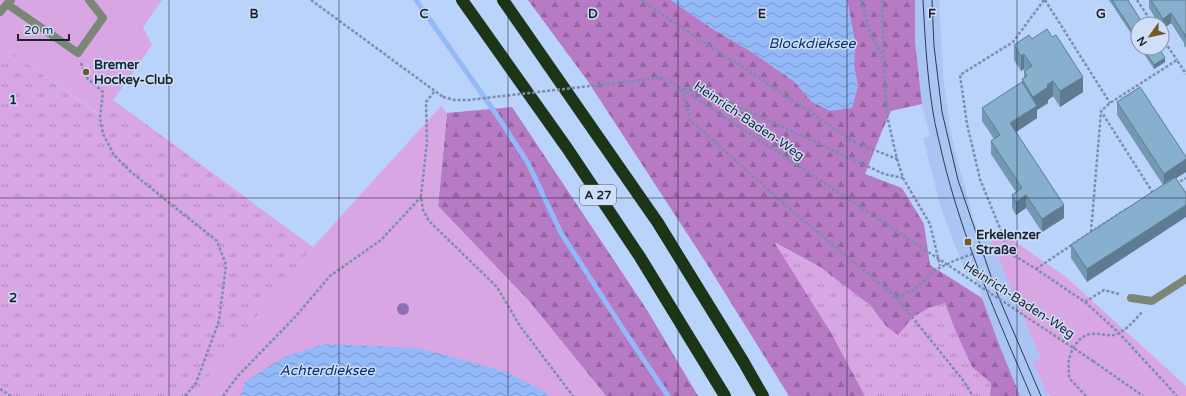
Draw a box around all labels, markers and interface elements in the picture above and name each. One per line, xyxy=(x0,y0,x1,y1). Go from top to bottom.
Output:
text: B xyxy=(249,6,259,22)
text: C xyxy=(419,6,429,22)
text: D xyxy=(588,6,598,22)
text: E xyxy=(758,6,766,22)
text: F xyxy=(928,6,936,22)
text: G xyxy=(1096,6,1106,22)
scale bar xyxy=(18,16,69,42)
north arrow xyxy=(1130,16,1170,56)
text: 20 m xyxy=(24,23,53,37)
text: N xyxy=(1134,34,1150,48)
water label: Blockdieksee xyxy=(769,35,857,52)
place label: Bremer Hockey-Club xyxy=(94,57,173,88)
marker: Bremer Hockey-Club xyxy=(81,67,91,77)
street label: Heinrich-Baden-Weg xyxy=(691,78,807,164)
text: 1 xyxy=(9,92,17,108)
road number: A 27 xyxy=(580,185,616,205)
place label: Erkelenzer Straße xyxy=(976,227,1042,258)
marker: Erkelenzer Straße xyxy=(963,237,973,247)
street label: Heinrich-Baden-Weg xyxy=(960,258,1078,342)
text: 2 xyxy=(9,290,17,306)
water label: Achterdieksee xyxy=(280,362,375,379)

